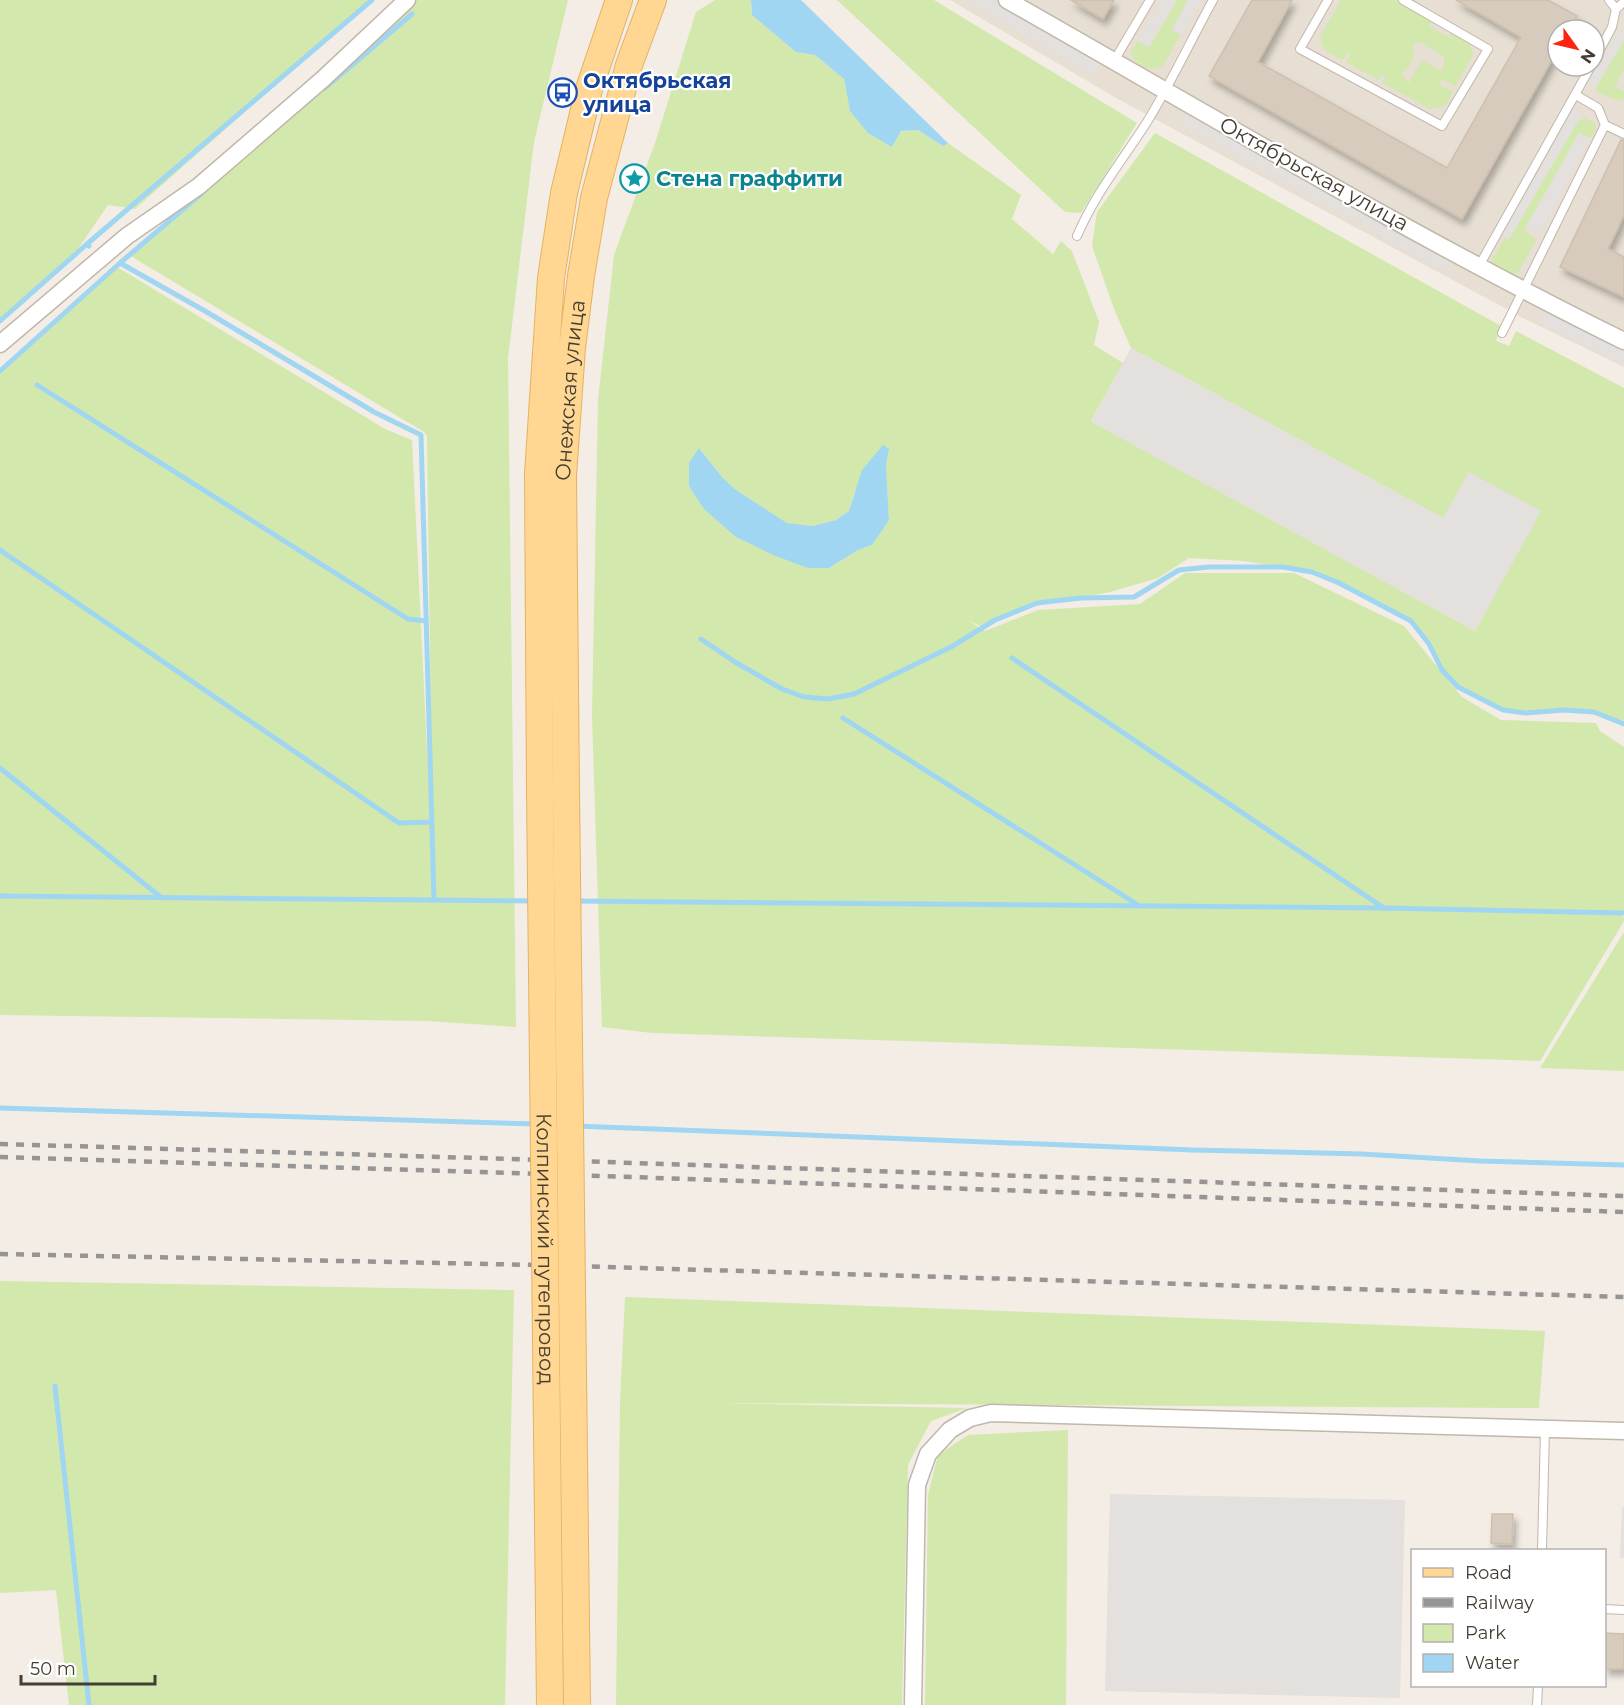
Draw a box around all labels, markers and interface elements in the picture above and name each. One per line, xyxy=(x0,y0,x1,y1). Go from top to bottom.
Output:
north arrow xyxy=(1546,18,1606,78)
text: N xyxy=(1577,45,1600,67)
place label: Октябрьская улица xyxy=(582,68,731,117)
bus stop icon: Октябрьская улица xyxy=(546,77,578,109)
street label: Октябрьская улица xyxy=(1215,111,1413,236)
place icon: Стена граффити xyxy=(619,163,651,195)
place label: Стена граффити xyxy=(656,166,843,191)
street label: Онежская улица xyxy=(550,298,590,482)
street label: Колпинский путепровод xyxy=(532,1113,559,1385)
legend xyxy=(1411,1549,1606,1687)
text: Road xyxy=(1465,1562,1512,1584)
text: Railway xyxy=(1465,1592,1534,1614)
text: Park xyxy=(1465,1622,1506,1644)
scale bar xyxy=(21,1648,154,1686)
text: Water xyxy=(1465,1652,1520,1674)
text: 50 m xyxy=(30,1658,76,1680)

